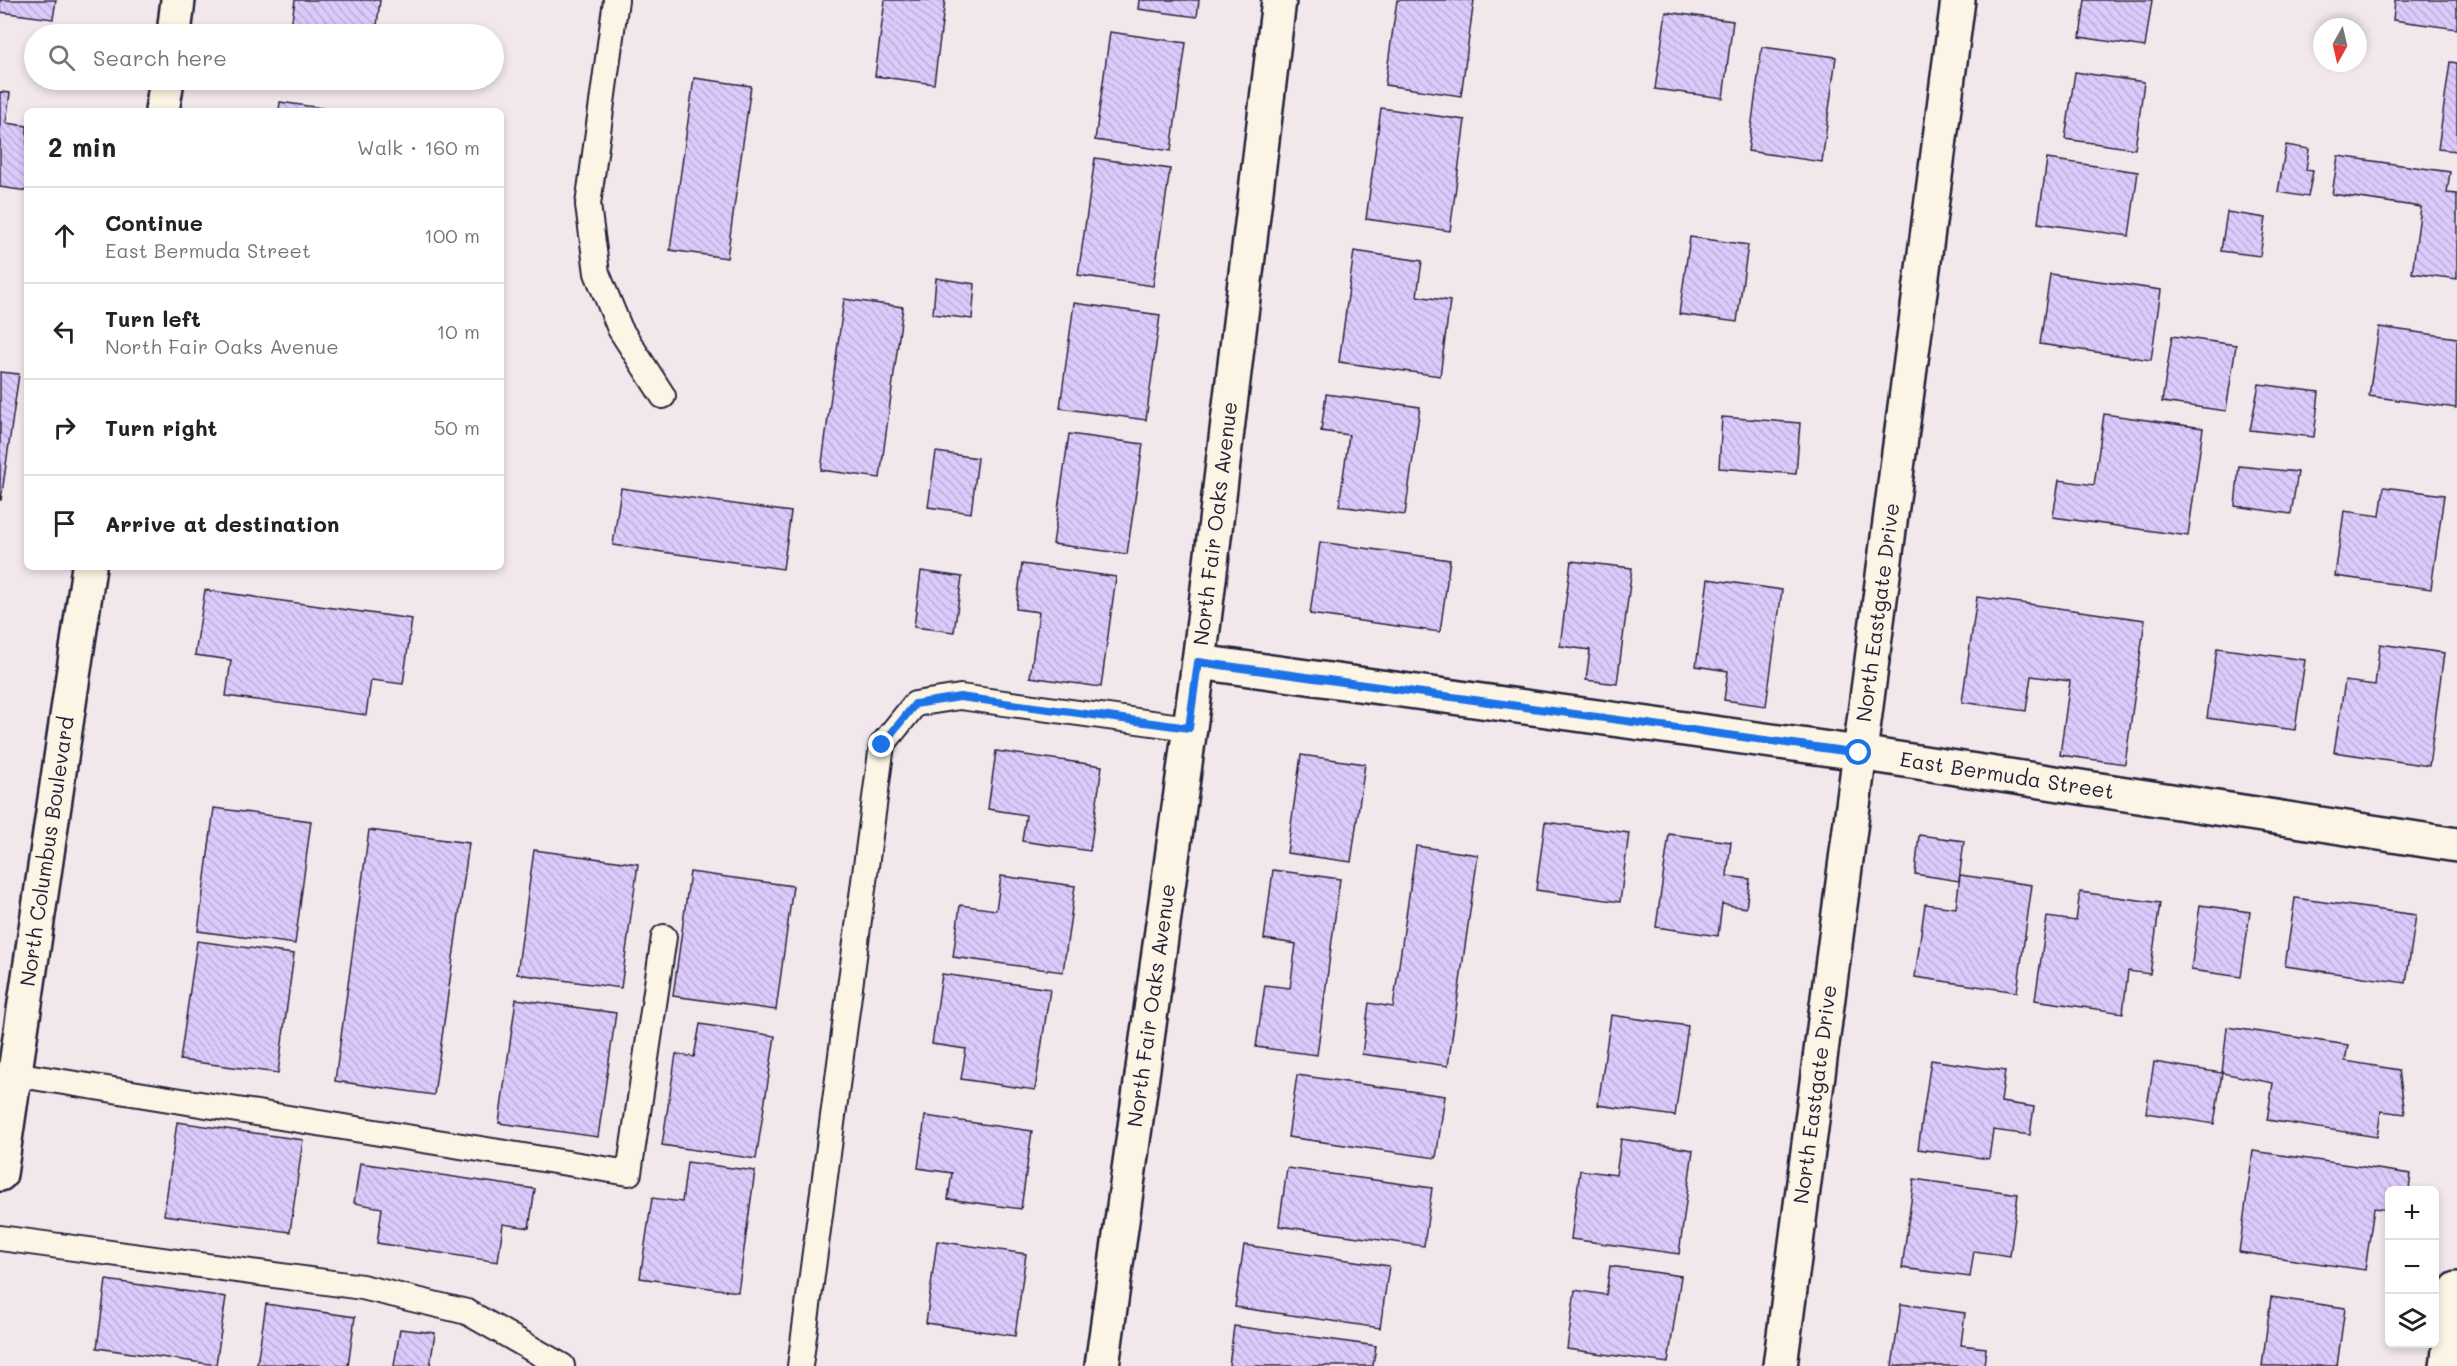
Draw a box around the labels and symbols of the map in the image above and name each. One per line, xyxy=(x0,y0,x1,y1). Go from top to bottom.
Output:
north arrow xyxy=(2313,18,2367,72)
street label: North Fair Oaks Avenue xyxy=(1186,400,1242,647)
street label: North Eastgate Drive xyxy=(1849,501,1904,723)
street label: North Columbus Boulevard xyxy=(13,714,79,988)
route end xyxy=(868,731,894,757)
route start xyxy=(1845,739,1871,765)
street label: East Bermuda Street xyxy=(1898,745,2116,804)
street label: North Fair Oaks Avenue xyxy=(1120,882,1180,1129)
street label: North Eastgate Drive xyxy=(1786,983,1842,1205)

